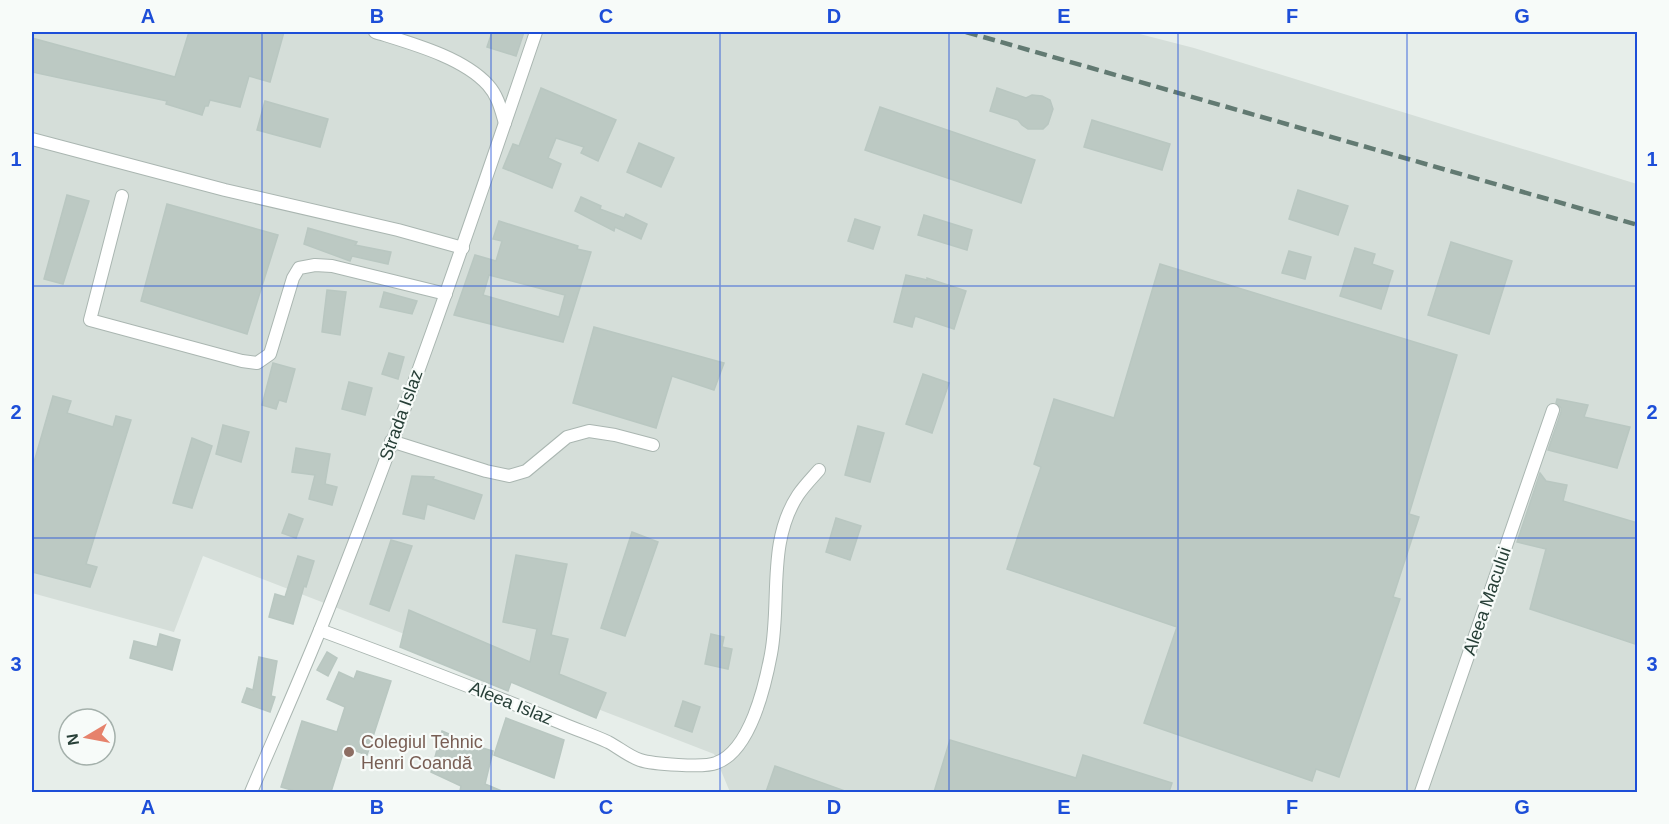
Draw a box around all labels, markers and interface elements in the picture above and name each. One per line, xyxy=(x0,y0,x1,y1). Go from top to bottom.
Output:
text: A xyxy=(141,5,155,27)
text: B xyxy=(370,5,384,27)
text: C xyxy=(599,5,613,27)
text: D xyxy=(827,5,841,27)
text: E xyxy=(1057,5,1071,27)
text: F xyxy=(1286,5,1298,27)
text: G xyxy=(1514,5,1530,27)
text: 1 xyxy=(10,148,22,170)
text: 1 xyxy=(1646,148,1658,170)
street label: Strada Islaz xyxy=(375,367,427,463)
text: 2 xyxy=(10,401,22,423)
text: 2 xyxy=(1646,401,1658,423)
street label: Aleea Macului xyxy=(1459,544,1515,658)
text: 3 xyxy=(10,653,22,675)
text: 3 xyxy=(1646,653,1658,675)
street label: Aleea Islaz xyxy=(466,677,556,729)
north arrow xyxy=(57,707,117,767)
text: N xyxy=(63,732,82,747)
place label: Colegiul Tehnic Henri Coandă xyxy=(361,732,483,773)
marker: Colegiul Tehnic Henri Coandă xyxy=(342,745,356,759)
text: A xyxy=(141,796,155,818)
text: B xyxy=(370,796,384,818)
text: C xyxy=(599,796,613,818)
text: D xyxy=(827,796,841,818)
text: E xyxy=(1057,796,1071,818)
text: F xyxy=(1286,796,1298,818)
text: G xyxy=(1514,796,1530,818)

